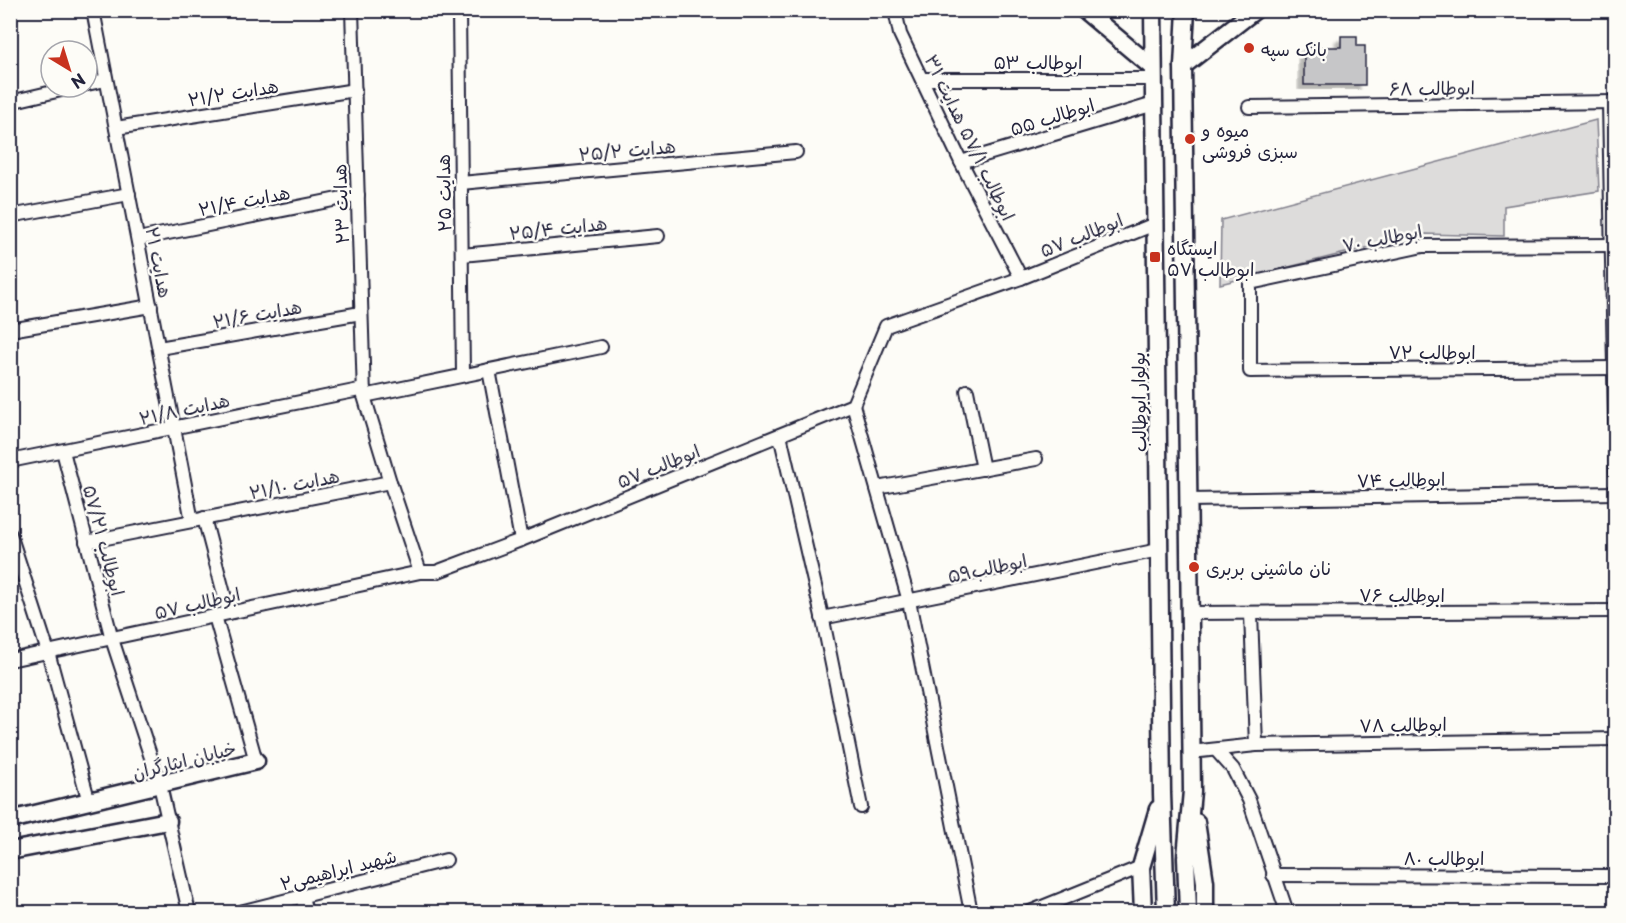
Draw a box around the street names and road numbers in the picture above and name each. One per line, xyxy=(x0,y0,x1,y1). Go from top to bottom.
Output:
street label: ابوطالب ۵۳ xyxy=(994,48,1082,75)
street label: ابوطالب ۵۷/۱ هدایت ۳۱ xyxy=(919,49,1023,225)
street label: هدایت ۲۱/۲ xyxy=(186,72,280,112)
street label: ابوطالب ۶۸ xyxy=(1389,73,1475,101)
street label: ابوطالب ۵۵ xyxy=(1006,90,1098,142)
street label: هدایت ۲۵/۲ xyxy=(577,131,677,167)
street label: هدایت ۲۵ xyxy=(429,154,457,232)
street label: هدایت ۲۳ xyxy=(325,163,355,245)
street label: هدایت ۲۱/۴ xyxy=(196,178,292,222)
street label: ابوطالب ۵۷ xyxy=(1035,205,1127,263)
street label: هدایت ۲۵/۴ xyxy=(507,208,609,246)
street label: ابوطالب ۷۰ xyxy=(1340,216,1424,258)
street label: هدایت ۲۱ xyxy=(140,224,180,300)
street label: هدایت ۲۱/۶ xyxy=(210,292,304,334)
street label: ابوطالب ۷۲ xyxy=(1388,338,1476,365)
street label: بولوار ابوطالب xyxy=(1124,352,1152,452)
street label: هدایت ۲۱/۸ xyxy=(136,385,232,431)
street label: ابوطالب ۵۷ xyxy=(612,436,704,494)
street label: هدایت ۲۱/۱۰ xyxy=(246,461,342,505)
street label: ابوطالب ۷۴ xyxy=(1356,465,1446,493)
street label: ابوطالب ۵۷/۲۱ xyxy=(77,482,133,598)
street label: ابوطالب۵۹ xyxy=(945,545,1029,589)
street label: ابوطالب ۵۷ xyxy=(151,579,243,625)
street label: ابوطالب ۷۶ xyxy=(1359,581,1445,608)
street label: ابوطالب ۷۸ xyxy=(1359,710,1447,738)
street label: خیابان ایثارگران xyxy=(129,733,239,785)
street label: شهید ابراهیمی۲ xyxy=(277,841,399,897)
street label: ابوطالب ۸۰ xyxy=(1404,844,1484,871)

